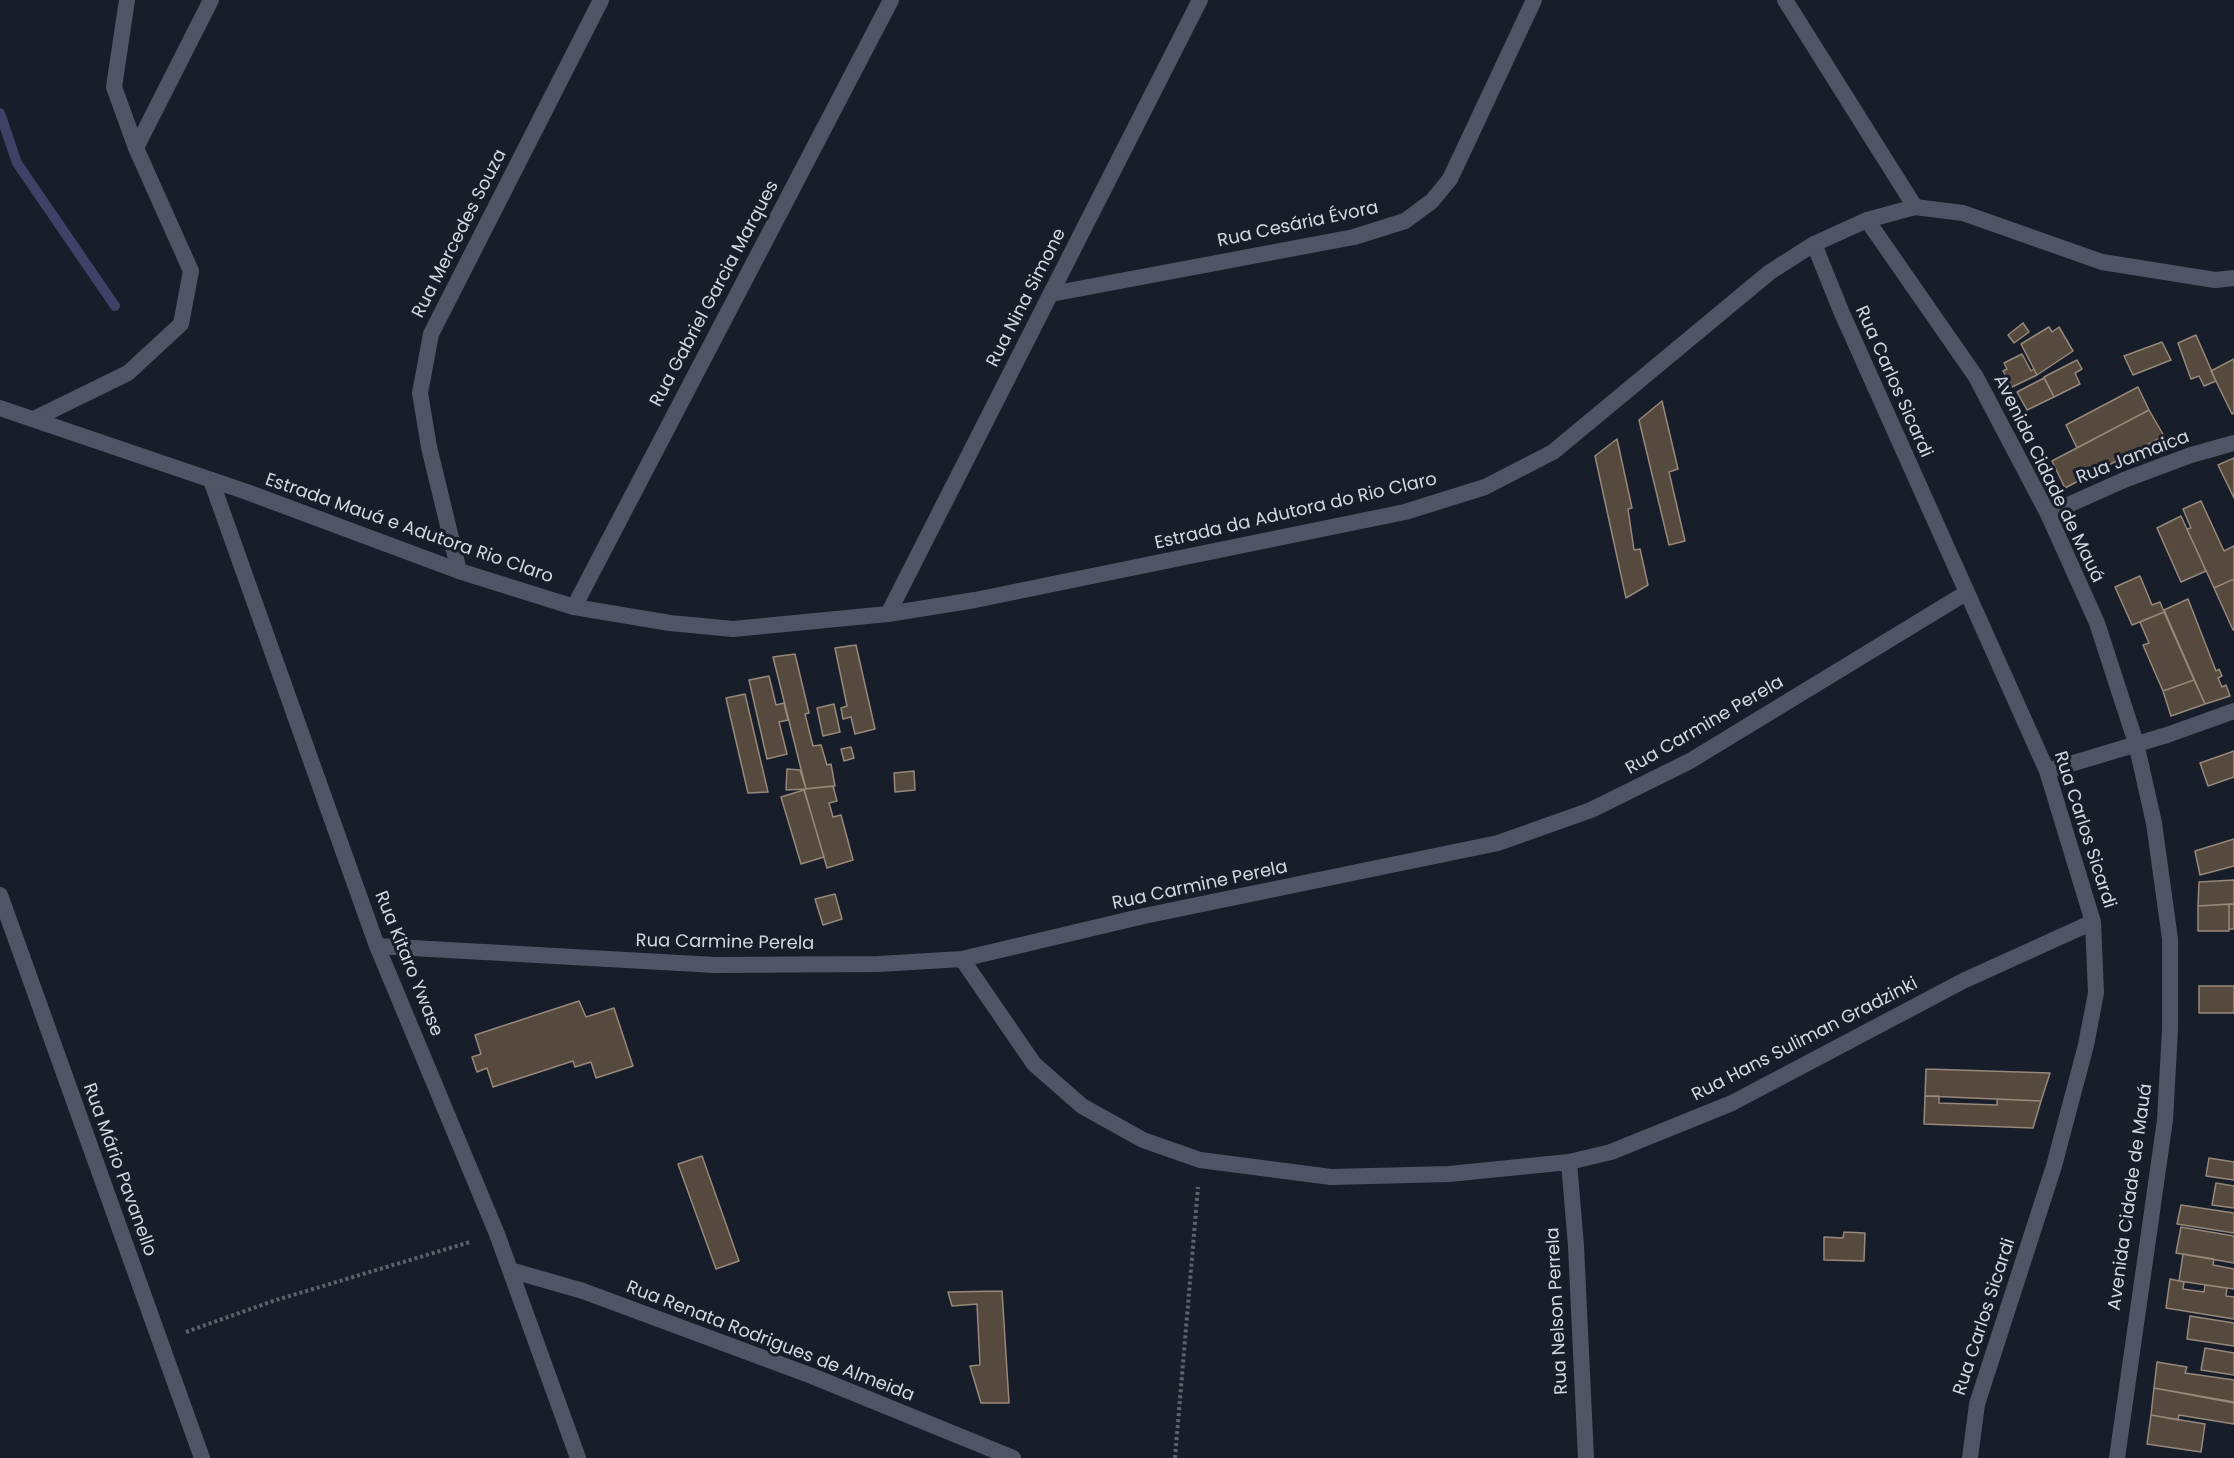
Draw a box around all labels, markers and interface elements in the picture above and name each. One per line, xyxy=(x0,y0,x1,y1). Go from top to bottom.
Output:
street label: Rua Mercedes Souza xyxy=(408,146,512,322)
street label: Rua Gabriel Garcia Marques xyxy=(646,177,784,411)
street label: Rua Cesária Évora xyxy=(1216,197,1380,253)
street label: Rua Nina Simone xyxy=(983,225,1071,371)
street label: Rua Carlos Sicardi xyxy=(1850,303,1936,461)
street label: Avenida Cidade de Mauá xyxy=(1988,371,2108,587)
street label: Rua Jamaica xyxy=(2073,427,2193,489)
street label: Estrada Mauá e Adutora Rio Claro xyxy=(262,469,556,589)
street label: Estrada da Adutora do Rio Claro xyxy=(1153,469,1439,555)
street label: Rua Carmine Perela xyxy=(1622,672,1788,780)
street label: Rua Carlos Sicardi xyxy=(2048,749,2120,911)
street label: Rua Carmine Perela xyxy=(1110,857,1290,915)
street label: Rua Kitaro Ywase xyxy=(369,888,447,1040)
street label: Rua Carmine Perela xyxy=(635,931,815,955)
street label: Rua Hans Suliman Gradzinki xyxy=(1688,973,1922,1107)
street label: Rua Mário Pavanello xyxy=(78,1081,160,1259)
street label: Avenida Cidade de Mauá xyxy=(2104,1082,2158,1312)
street label: Rua Nelson Perrela xyxy=(1543,1227,1573,1395)
street label: Rua Carlos Sicardi xyxy=(1949,1236,2021,1398)
street label: Rua Renata Rodrigues de Almeida xyxy=(623,1277,917,1407)

